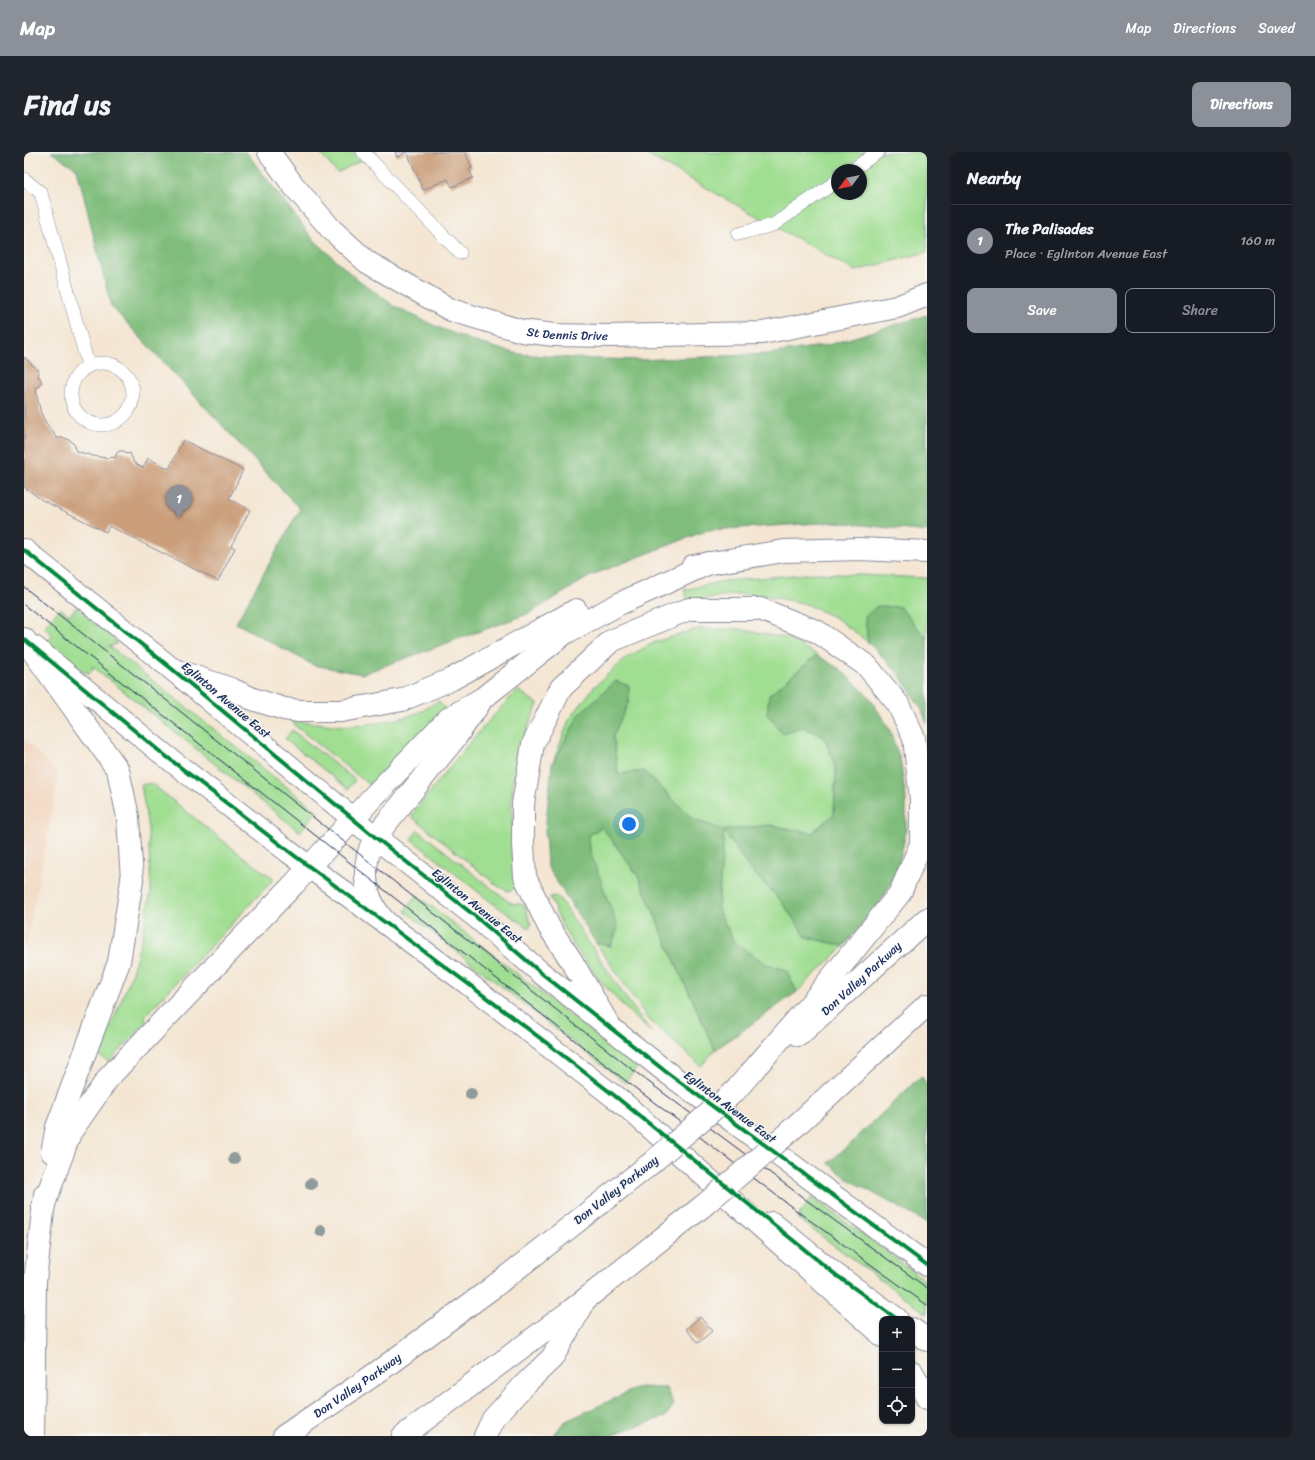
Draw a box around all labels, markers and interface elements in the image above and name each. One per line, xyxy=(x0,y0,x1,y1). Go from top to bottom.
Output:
text: Map xyxy=(20,12,55,45)
text: Map xyxy=(1125,16,1151,41)
text: Directions xyxy=(1173,16,1236,41)
text: Saved xyxy=(1258,16,1295,41)
text: Find us xyxy=(24,80,111,129)
button: Directions xyxy=(1192,82,1291,127)
text: Nearby xyxy=(967,163,1021,193)
north arrow xyxy=(831,164,867,200)
text: The Palisades xyxy=(1005,216,1094,242)
text: 1 xyxy=(977,229,983,252)
text: 160 m xyxy=(1240,229,1275,252)
text: Place · Eglinton Avenue East xyxy=(1005,242,1167,265)
button: Save xyxy=(967,288,1117,333)
button: Share xyxy=(1125,288,1275,333)
street label: St Dennis Drive xyxy=(525,321,608,347)
pin: 1 xyxy=(166,485,192,518)
street label: Eglinton Avenue East xyxy=(176,656,277,745)
your location xyxy=(619,814,639,834)
street label: Eglinton Avenue East xyxy=(427,862,528,950)
street label: Don Valley Parkway xyxy=(816,935,907,1021)
street label: Eglinton Avenue East xyxy=(679,1065,782,1150)
street label: Don Valley Parkway xyxy=(569,1149,664,1230)
map controls xyxy=(879,1316,915,1424)
button: + xyxy=(879,1316,915,1352)
street label: Don Valley Parkway xyxy=(309,1347,407,1424)
button: − xyxy=(879,1352,915,1388)
button: locate xyxy=(879,1388,915,1424)

